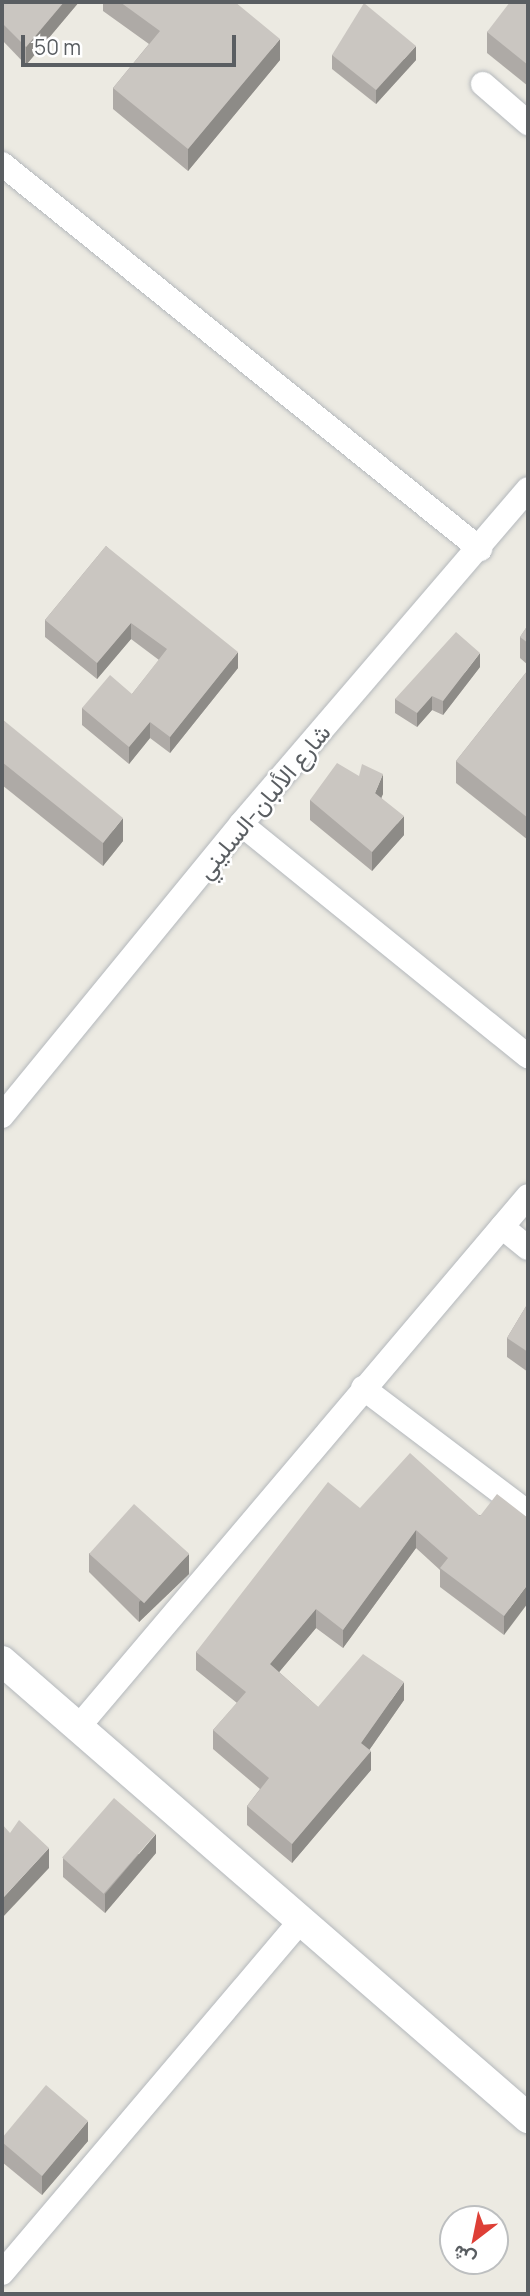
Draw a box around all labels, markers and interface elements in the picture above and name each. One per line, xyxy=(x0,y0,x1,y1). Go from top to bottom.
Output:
scale bar xyxy=(24,21,240,65)
text: 50 m xyxy=(34,33,81,61)
street label: شارع الألبان-السليني xyxy=(190,718,336,884)
north arrow xyxy=(439,2205,509,2275)
text: ش xyxy=(447,2239,481,2273)

